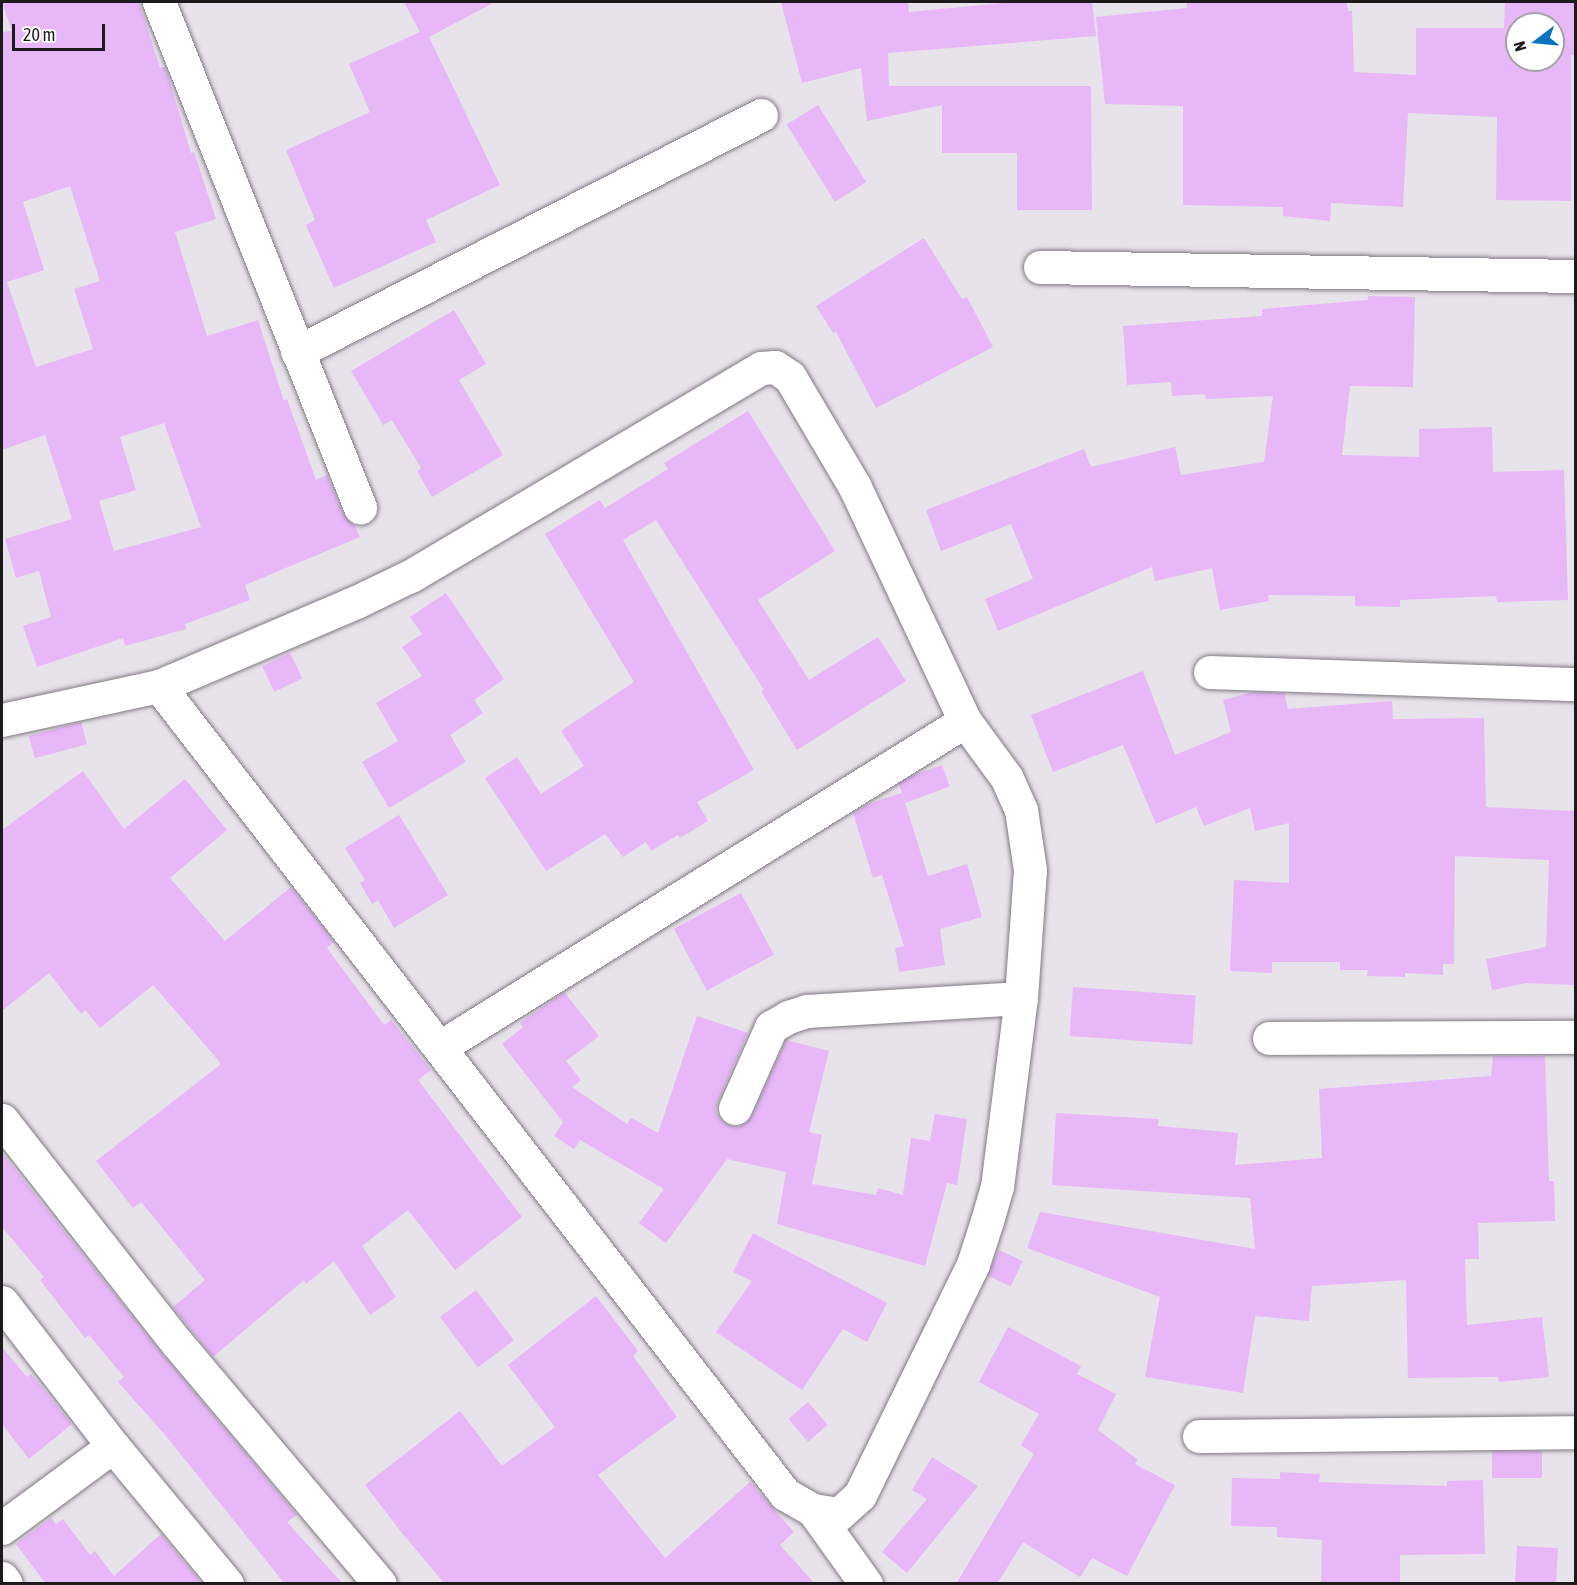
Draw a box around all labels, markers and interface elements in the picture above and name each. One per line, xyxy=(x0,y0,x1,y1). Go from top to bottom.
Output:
scale bar xyxy=(15,12,108,50)
north arrow xyxy=(1505,12,1565,72)
text: 20 m xyxy=(23,24,55,45)
text: N xyxy=(1510,39,1530,53)

